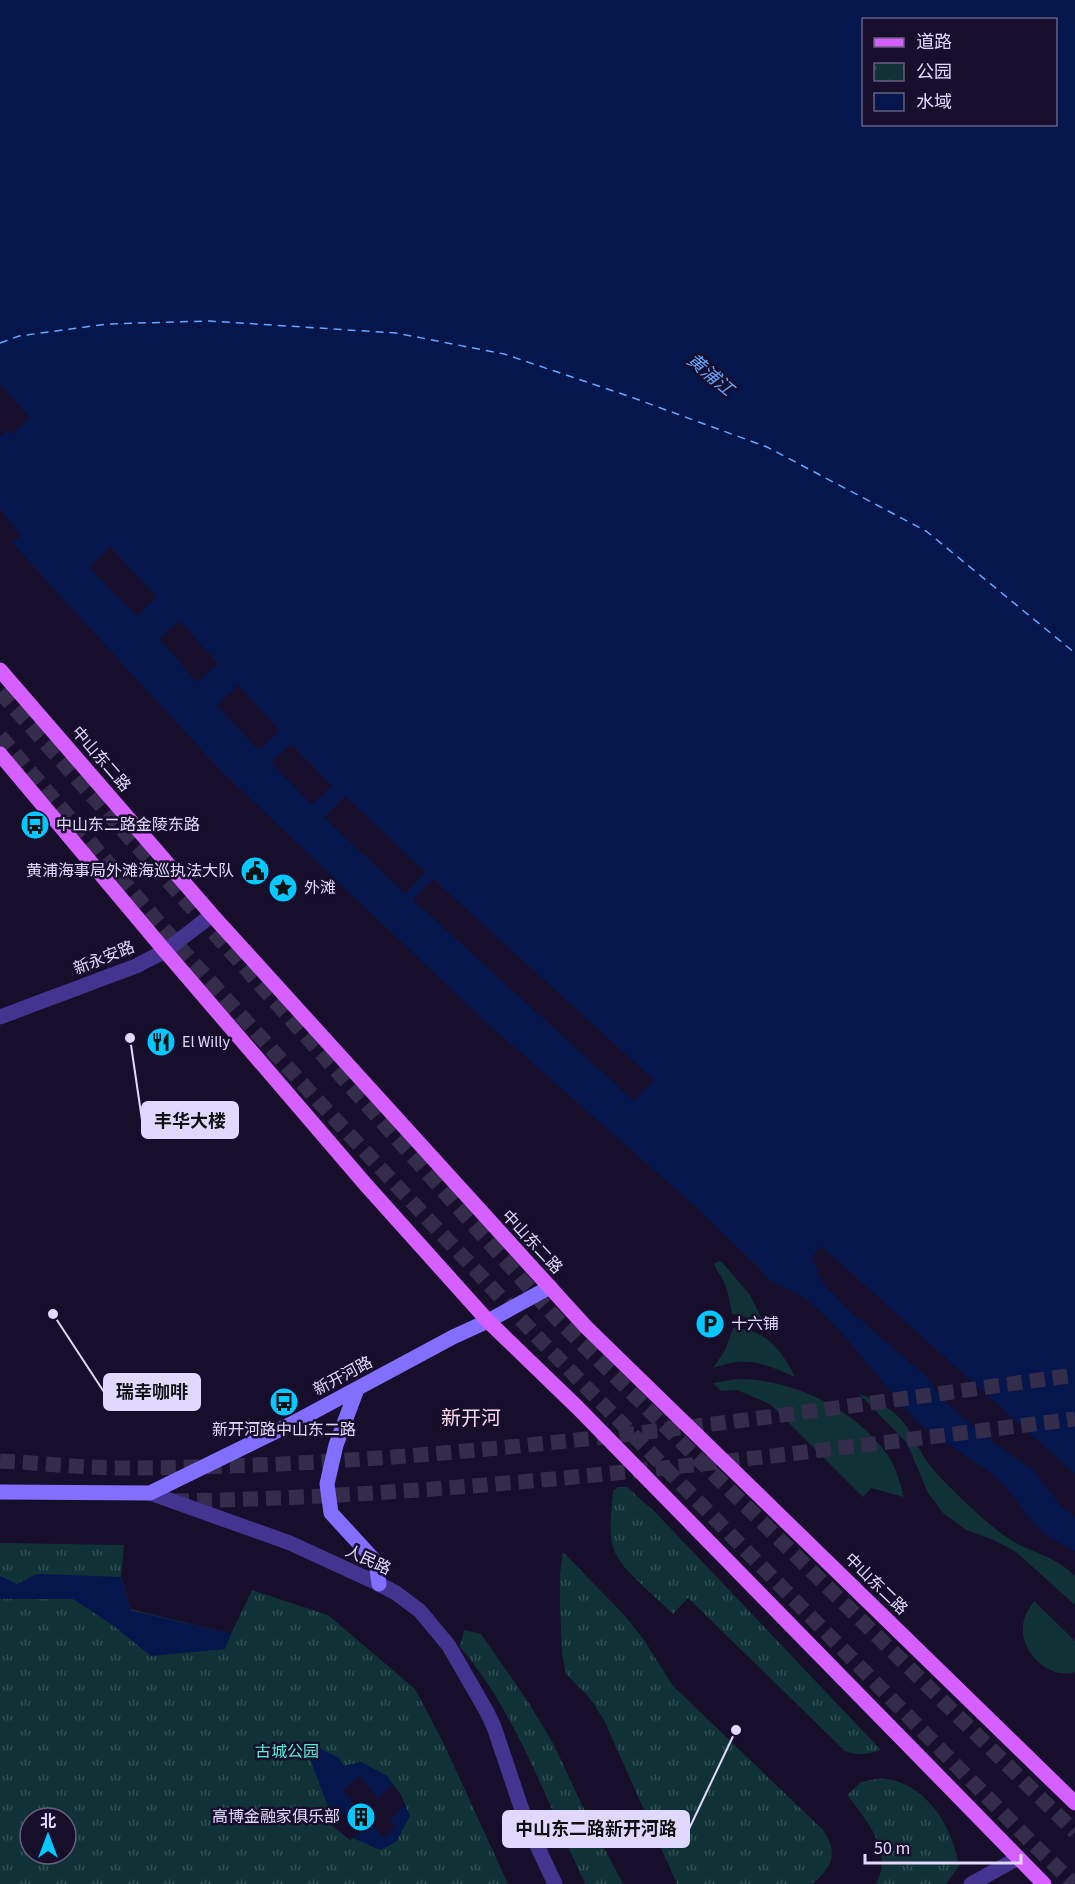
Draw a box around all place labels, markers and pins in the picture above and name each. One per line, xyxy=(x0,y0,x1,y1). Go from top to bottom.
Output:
bus stop icon: 中山东二路金陵东路 xyxy=(19,809,51,841)
place label: 中山东二路金陵东路 xyxy=(56,814,200,836)
public building icon: 黄浦海事局外滩海巡执法大队 xyxy=(239,855,271,887)
place label: 黄浦海事局外滩海巡执法大队 xyxy=(26,860,234,882)
place icon: 外滩 xyxy=(267,872,299,904)
place label: 外滩 xyxy=(304,877,336,899)
restaurant icon: El Willy xyxy=(145,1026,177,1058)
place label: El Willy xyxy=(182,1031,230,1053)
callout: 丰华大楼 xyxy=(142,1102,238,1138)
parking icon: 十六铺 xyxy=(694,1308,726,1340)
place label: 十六铺 xyxy=(731,1313,779,1335)
callout: 瑞幸咖啡 xyxy=(104,1374,200,1410)
bus stop icon: 新开河路中山东二路 xyxy=(268,1386,300,1418)
place label: 新开河路中山东二路 xyxy=(212,1419,356,1441)
building icon: 高博金融家俱乐部 xyxy=(345,1801,377,1833)
place label: 高博金融家俱乐部 xyxy=(212,1806,340,1828)
callout: 中山东二路新开河路 xyxy=(503,1811,689,1847)

